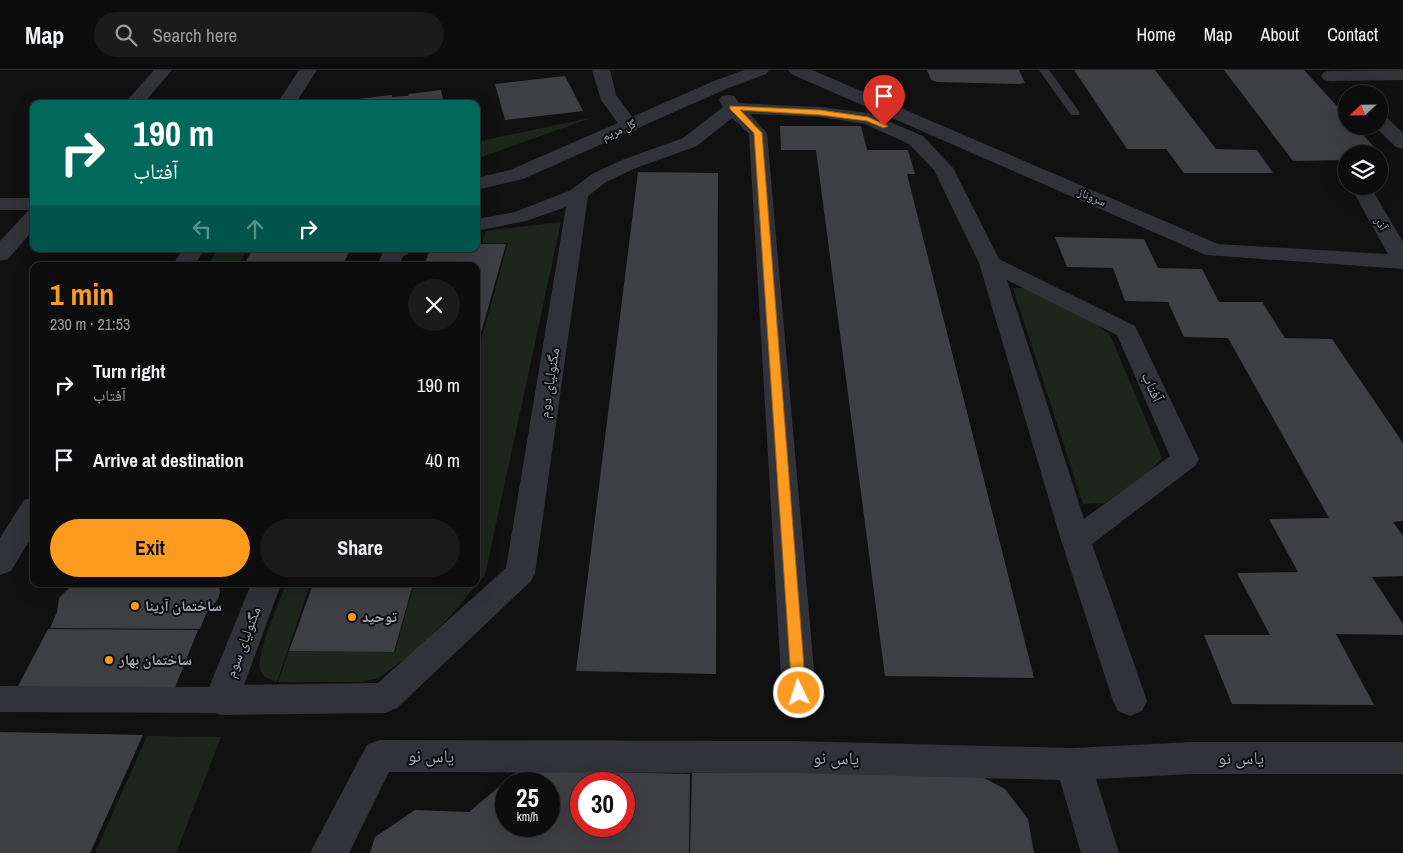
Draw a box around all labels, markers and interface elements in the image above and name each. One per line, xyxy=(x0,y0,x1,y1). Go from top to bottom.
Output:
search box xyxy=(94,12,444,57)
text: Map xyxy=(25,19,64,51)
icon: search xyxy=(112,21,140,49)
text: Search here xyxy=(152,22,237,48)
text: Home xyxy=(1136,22,1176,47)
text: Map xyxy=(1204,22,1233,47)
text: About xyxy=(1261,22,1299,47)
text: Contact xyxy=(1327,22,1378,47)
pin xyxy=(863,75,905,126)
icon: arrive xyxy=(870,82,898,110)
north arrow xyxy=(1338,85,1388,135)
map controls xyxy=(1338,85,1388,195)
text: 190 m xyxy=(133,110,214,157)
street label: گل مریم xyxy=(599,115,639,145)
icon: right xyxy=(50,120,115,185)
button: layers xyxy=(1338,145,1388,195)
text: آفتاب xyxy=(133,156,178,186)
street label: سروناز xyxy=(1074,184,1109,210)
street label: آذر xyxy=(1370,214,1392,234)
icon: left xyxy=(188,215,216,243)
icon: ahead xyxy=(241,215,269,243)
icon: right xyxy=(294,215,322,243)
text: 1 min xyxy=(50,274,114,314)
button: close xyxy=(408,279,460,331)
text: 230 m · 21:53 xyxy=(50,313,130,335)
street label: مگنولیای دوم xyxy=(533,346,564,420)
text: Turn right xyxy=(93,358,165,384)
street label: آفتاب xyxy=(1137,369,1169,406)
icon: right xyxy=(50,371,78,399)
text: 190 m xyxy=(417,372,460,398)
text: آفتاب xyxy=(93,384,126,406)
icon: arrive xyxy=(50,446,78,474)
text: Arrive at destination xyxy=(93,447,244,473)
text: 40 m xyxy=(425,447,460,473)
button: Exit xyxy=(50,519,250,577)
button: Share xyxy=(260,519,460,577)
place label: ساختمان آرینا xyxy=(145,595,222,616)
marker: ساختمان آرینا xyxy=(129,600,141,612)
street label: مگنولیای سوم xyxy=(219,603,266,680)
place label: توحید xyxy=(362,606,397,627)
marker: توحید xyxy=(346,611,358,623)
place label: ساختمان بهار xyxy=(118,649,192,670)
marker: ساختمان بهار xyxy=(103,654,115,666)
position arrow xyxy=(772,666,824,718)
street label: یاس نو xyxy=(408,743,454,768)
street label: یاس نو xyxy=(813,745,859,770)
street label: یاس نو xyxy=(1218,745,1264,770)
speed limit sign: 30 xyxy=(570,772,635,837)
text: 25 xyxy=(516,781,539,815)
text: km/h xyxy=(517,809,538,825)

